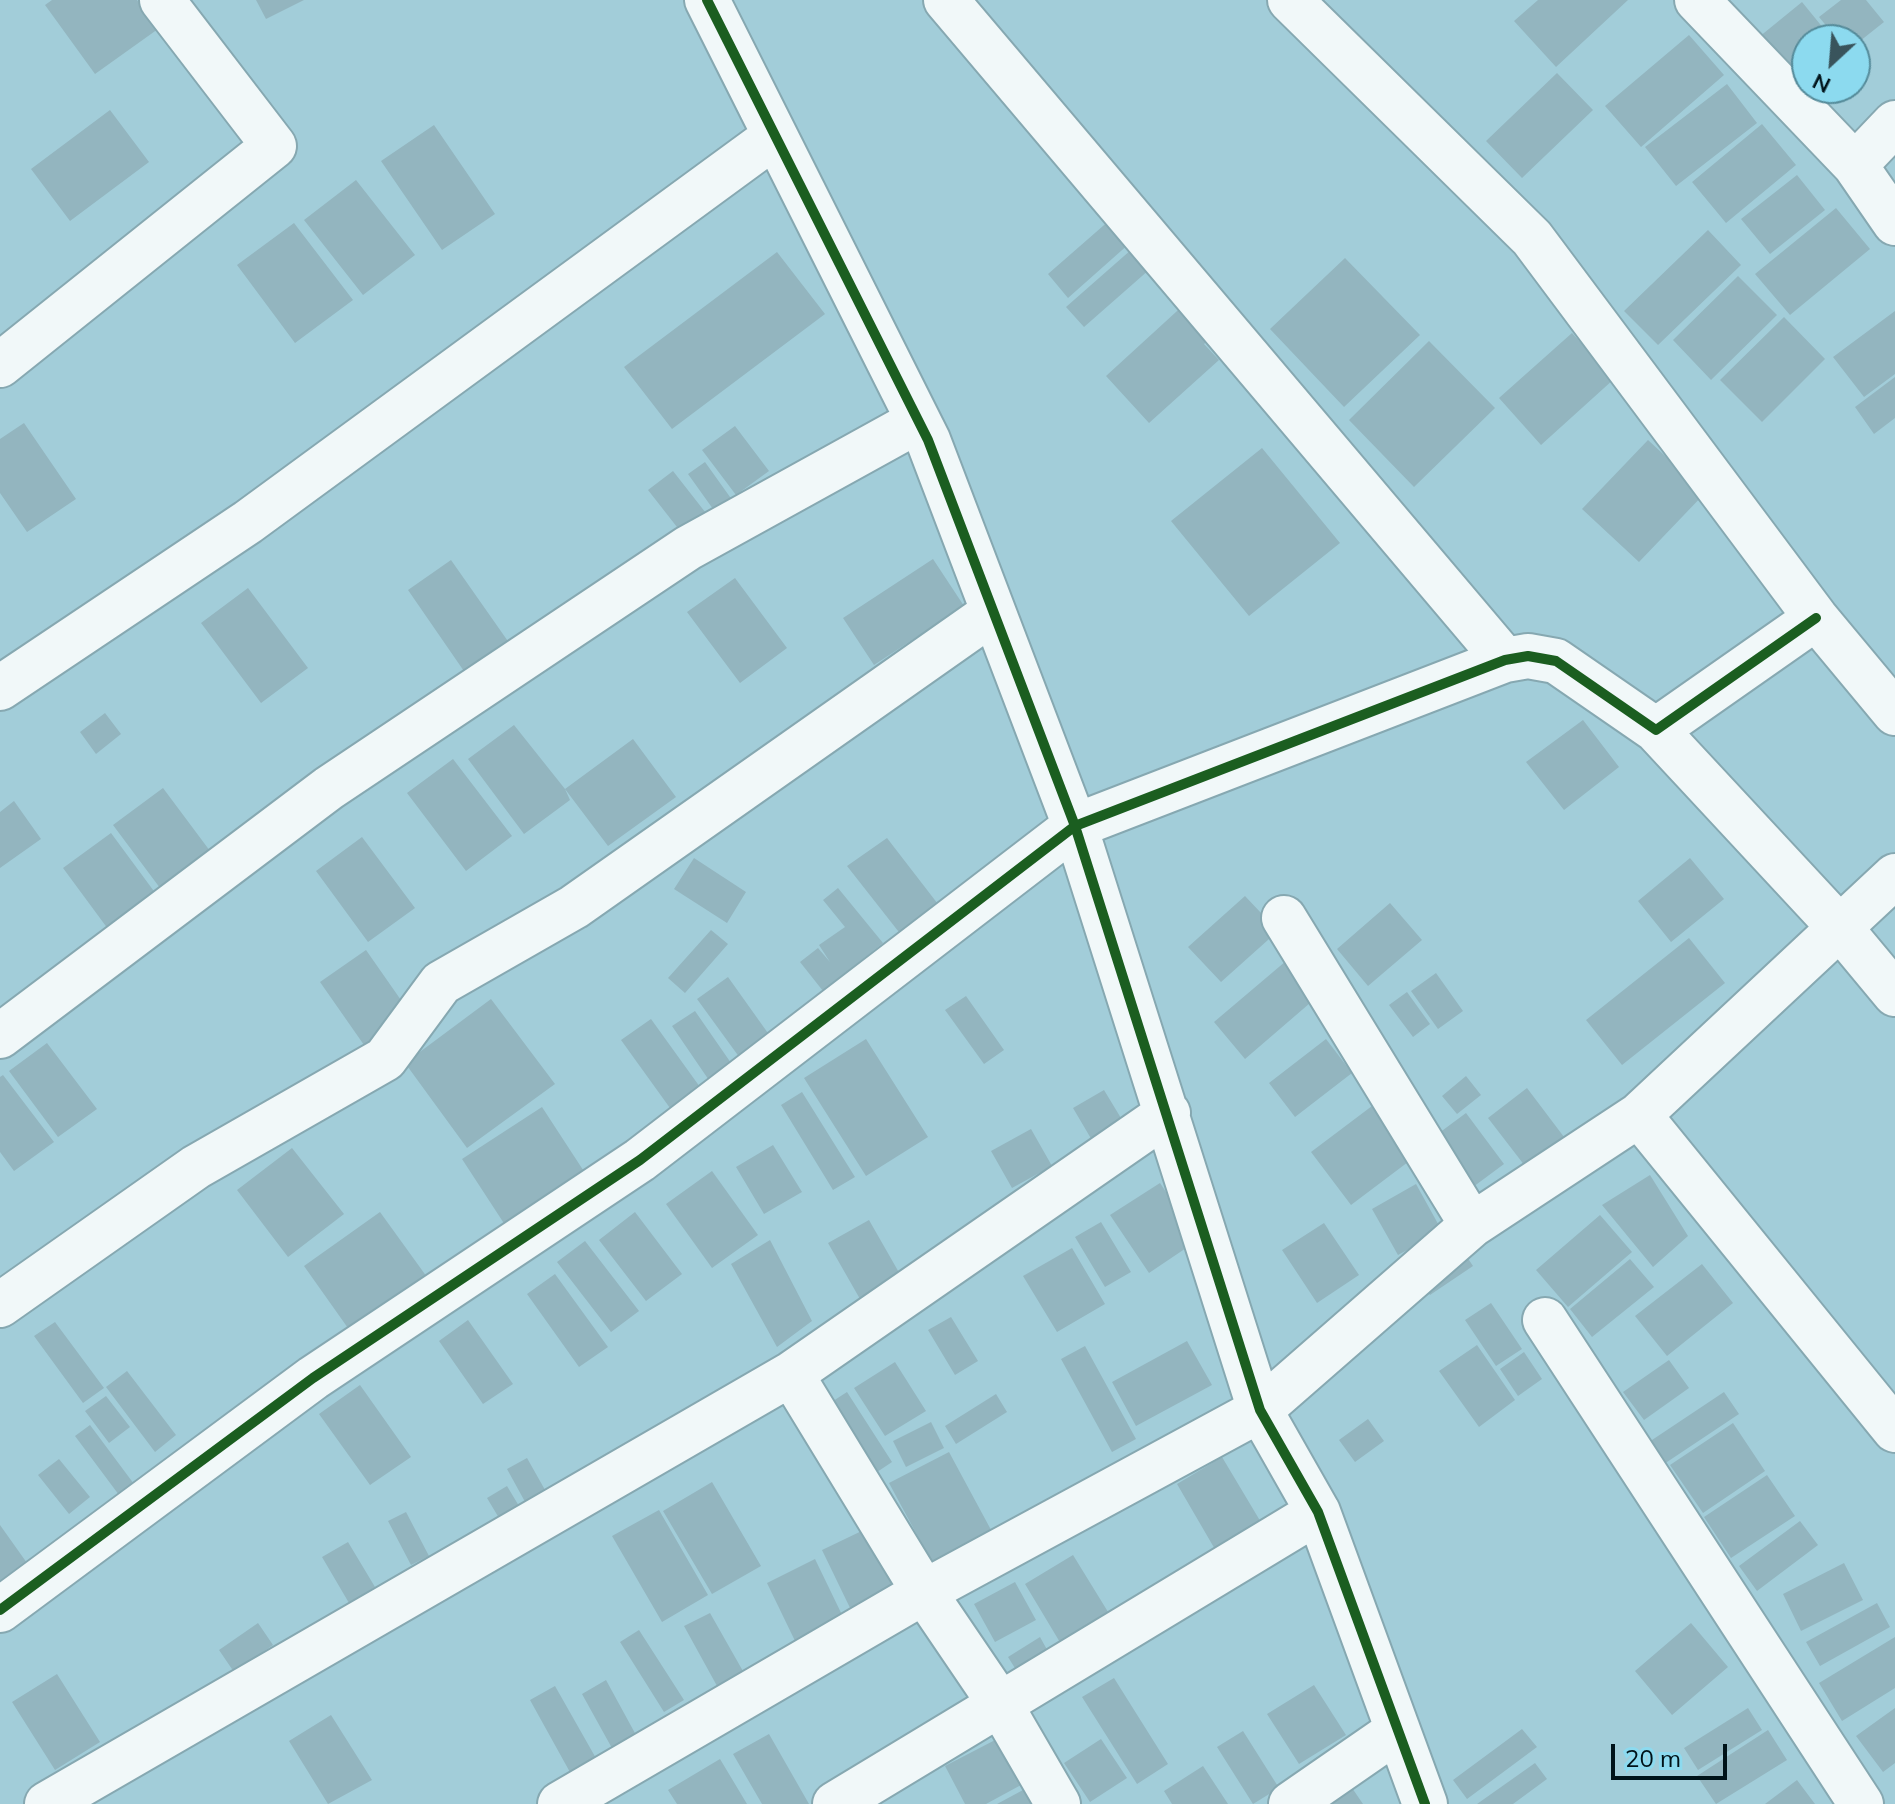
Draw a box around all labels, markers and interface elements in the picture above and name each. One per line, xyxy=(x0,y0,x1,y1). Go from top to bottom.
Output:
north arrow xyxy=(1791,24,1871,104)
text: N xyxy=(1808,68,1835,100)
scale bar xyxy=(1615,1728,1731,1778)
text: 20 m xyxy=(1625,1743,1681,1773)

